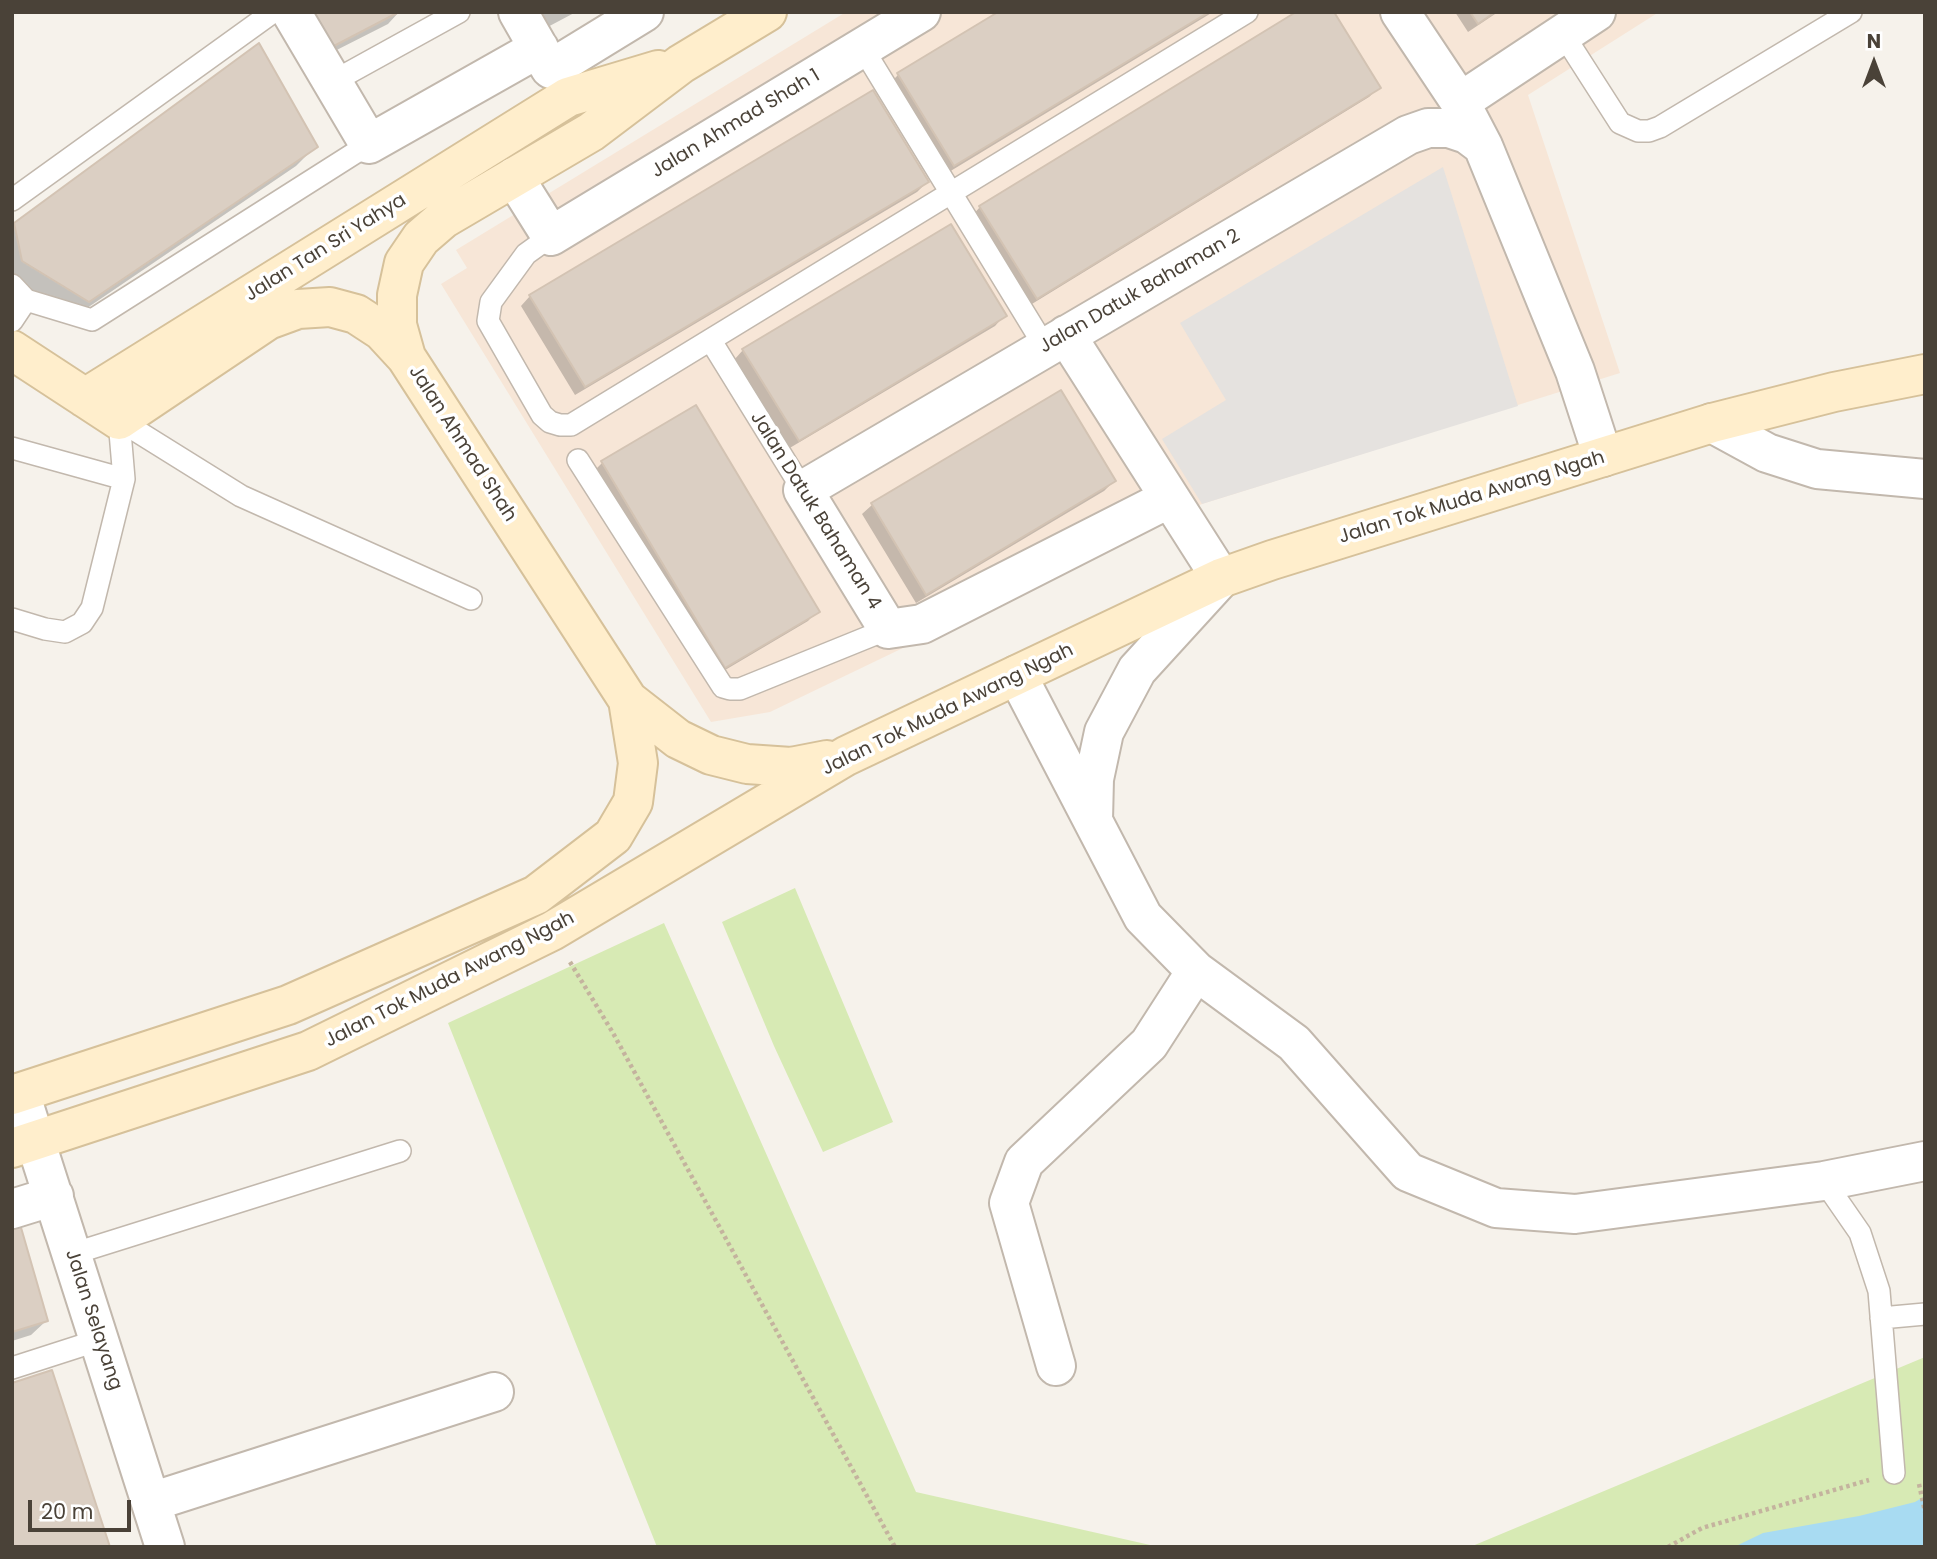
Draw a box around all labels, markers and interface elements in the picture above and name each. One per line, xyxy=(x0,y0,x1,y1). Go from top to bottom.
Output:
north arrow xyxy=(1839,28,1909,98)
text: N xyxy=(1867,28,1881,55)
street label: Jalan Ahmad Shah 1 xyxy=(648,65,824,183)
street label: Jalan Tan Sri Yahya xyxy=(241,189,411,307)
street label: Jalan Datuk Bahaman 2 xyxy=(1036,225,1244,359)
street label: Jalan Ahmad Shah xyxy=(403,362,521,526)
street label: Jalan Datuk Bahaman 4 xyxy=(745,408,885,614)
street label: Jalan Tok Muda Awang Ngah xyxy=(1336,447,1608,549)
street label: Jalan Tok Muda Awang Ngah xyxy=(819,639,1077,781)
street label: Jalan Tok Muda Awang Ngah xyxy=(322,907,578,1053)
street label: Jalan Selayang xyxy=(59,1247,127,1393)
scale bar xyxy=(32,1486,135,1530)
text: 20 m xyxy=(41,1497,94,1526)

